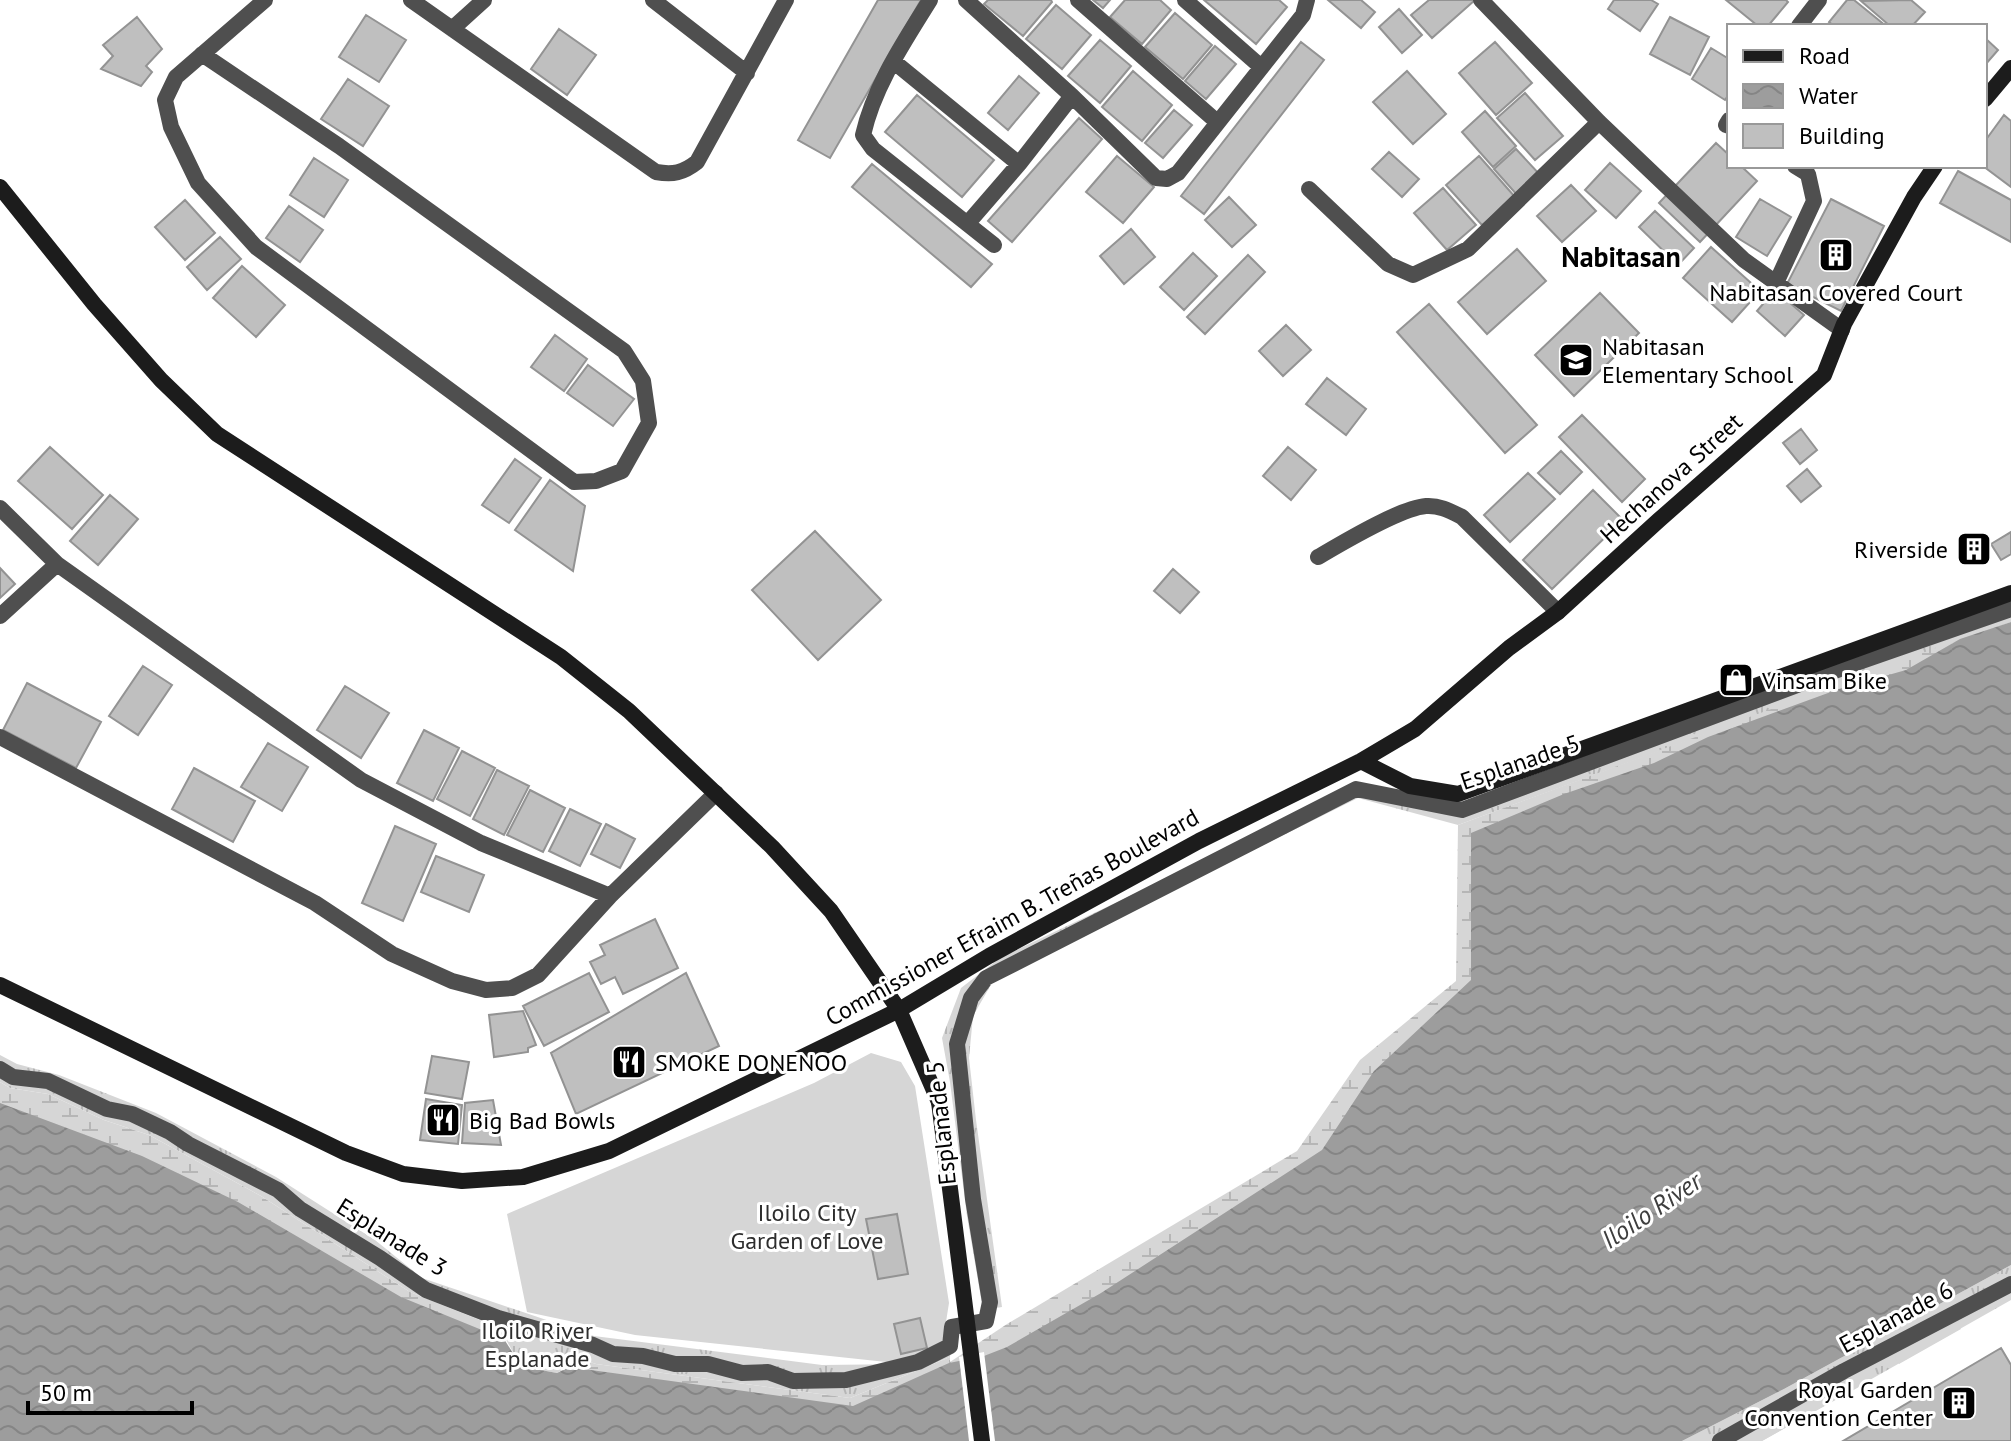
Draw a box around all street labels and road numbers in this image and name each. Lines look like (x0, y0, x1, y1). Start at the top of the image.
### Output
street label: Hechanova Street (1593, 406, 1749, 550)
street label: Esplanade 5 (1456, 727, 1584, 797)
street label: Commissioner Efraim B. Treñas Boulevard (820, 801, 1204, 1033)
street label: Esplanade 5 (919, 1059, 963, 1187)
street label: Esplanade 3 (331, 1191, 453, 1283)
street label: Esplanade 6 (1834, 1274, 1958, 1360)

